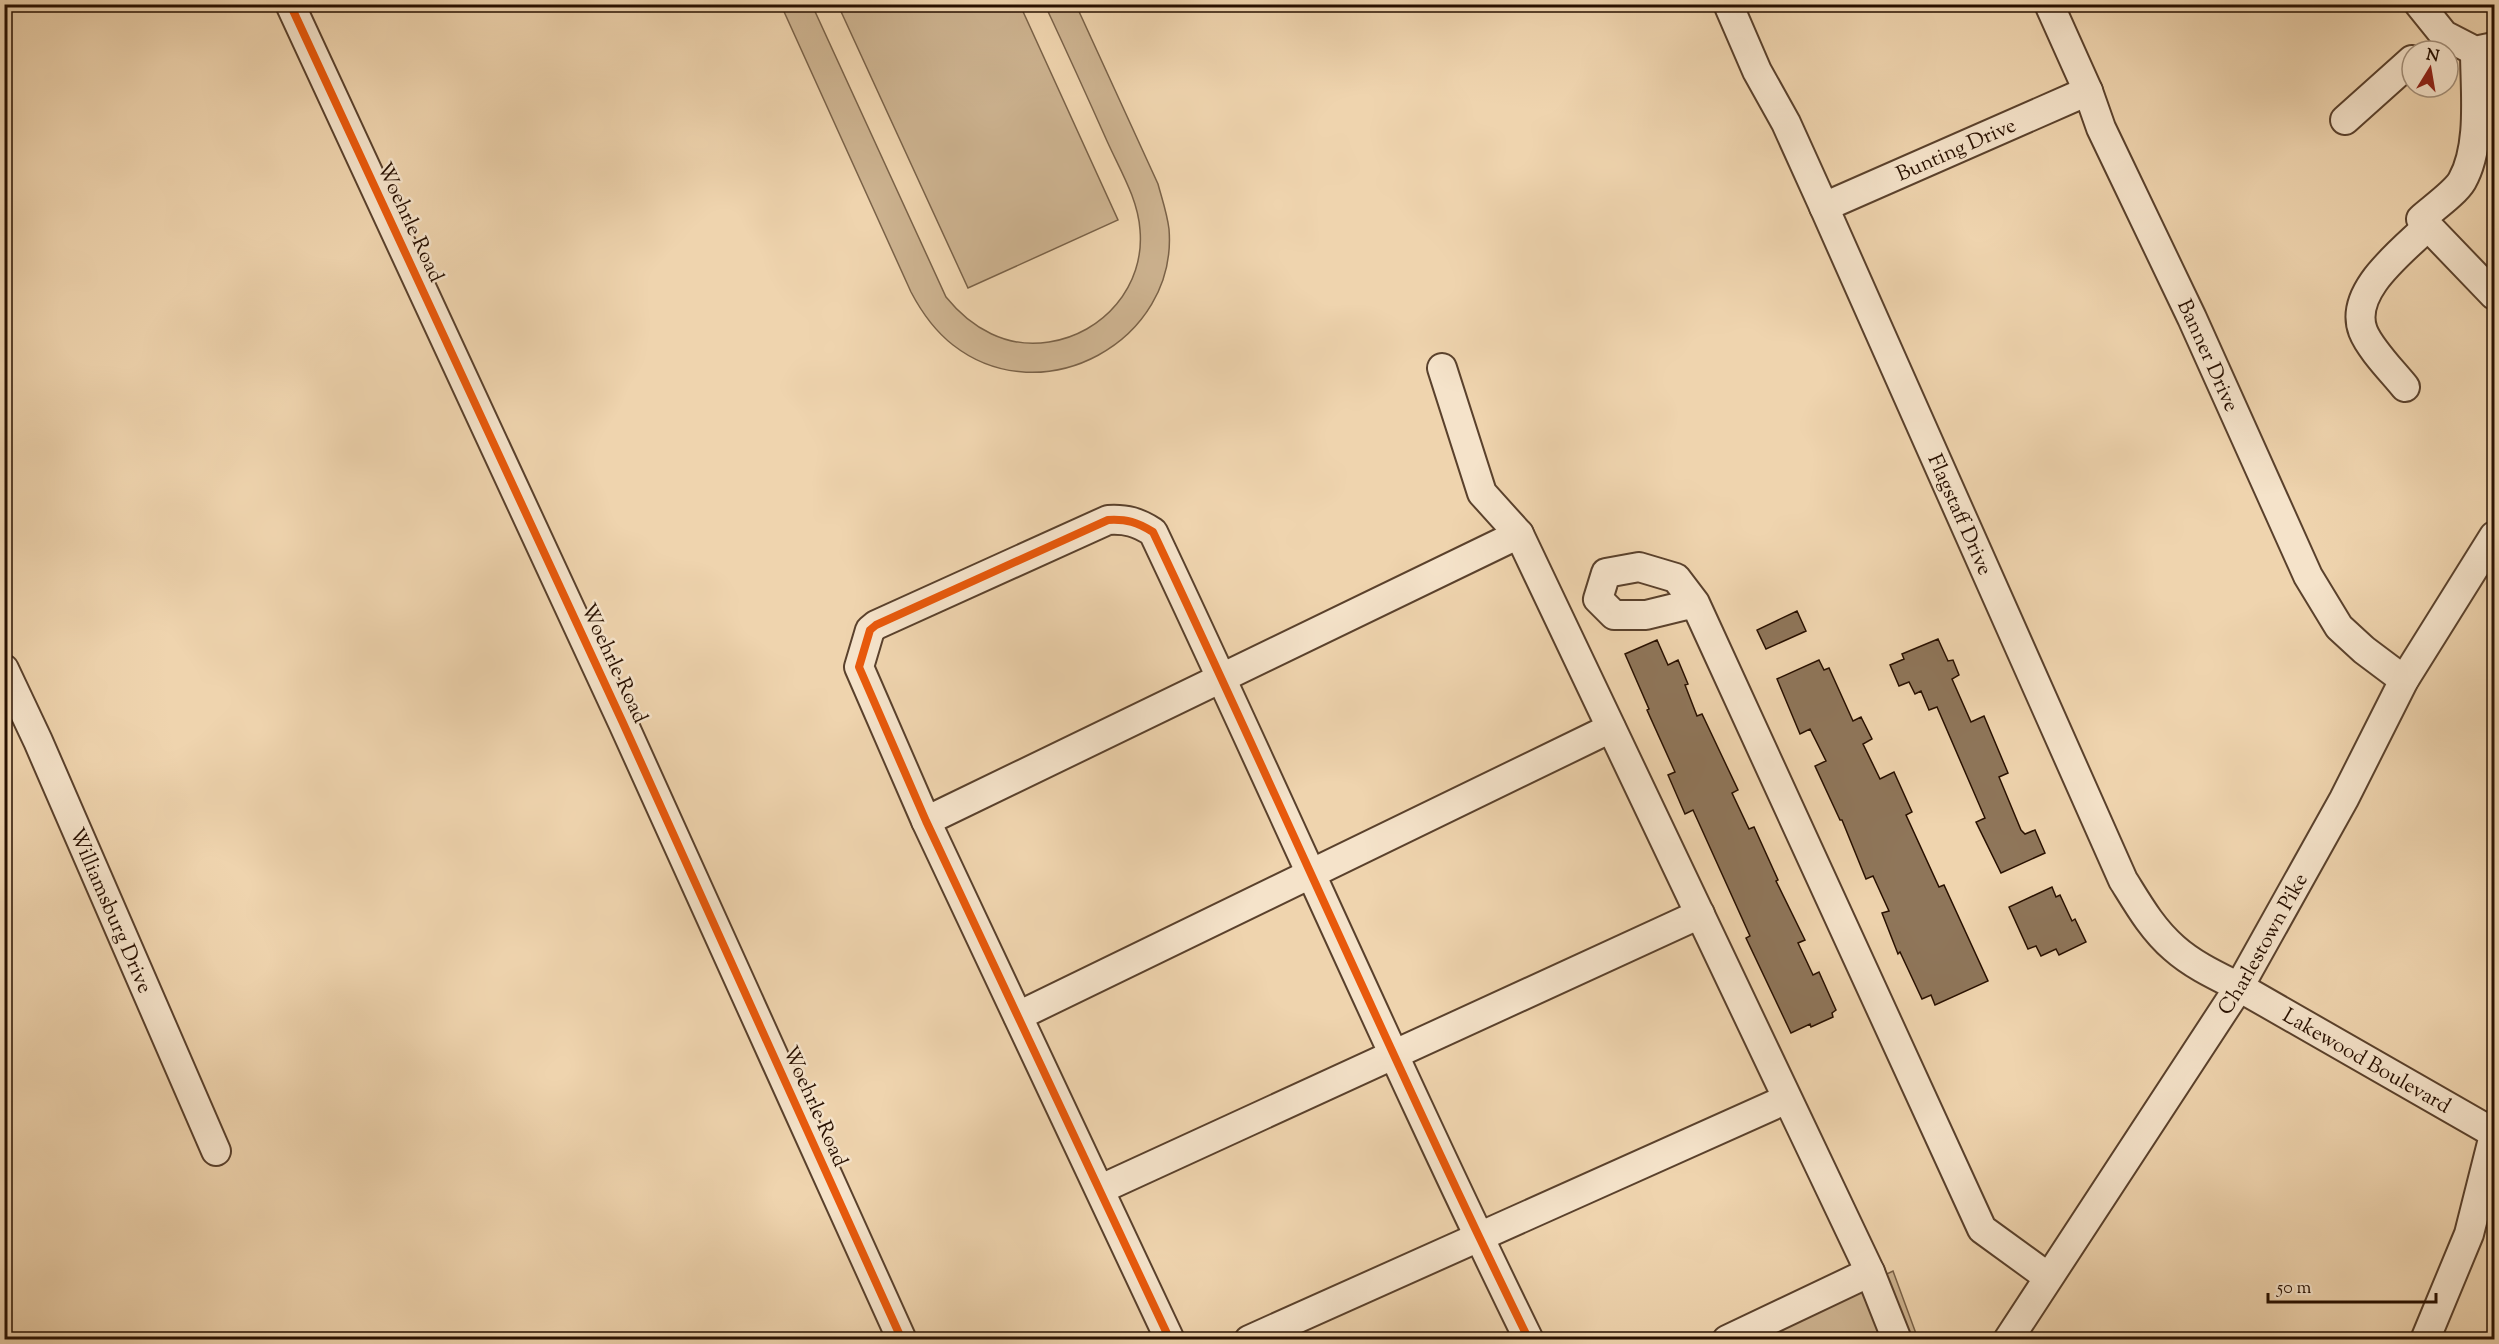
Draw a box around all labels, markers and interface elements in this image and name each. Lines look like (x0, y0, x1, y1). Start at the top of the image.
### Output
north arrow (2400, 39, 2460, 99)
text: N (2424, 44, 2441, 69)
street label: Bunting Drive (1892, 111, 2021, 190)
street label: Woehrle Road (368, 158, 450, 288)
street label: Banner Drive (2168, 295, 2245, 417)
street label: Flagstaff Drive (1919, 450, 1999, 581)
street label: Woehrle Road (572, 599, 654, 729)
street label: Williamsburg Drive (60, 823, 159, 998)
street label: Charlestown Pike (2211, 868, 2317, 1022)
street label: Lakewood Boulevard (2276, 1002, 2456, 1122)
street label: Woehrle Road (774, 1042, 854, 1172)
scale bar (2268, 1266, 2436, 1304)
text: 50 m (2276, 1276, 2312, 1302)

